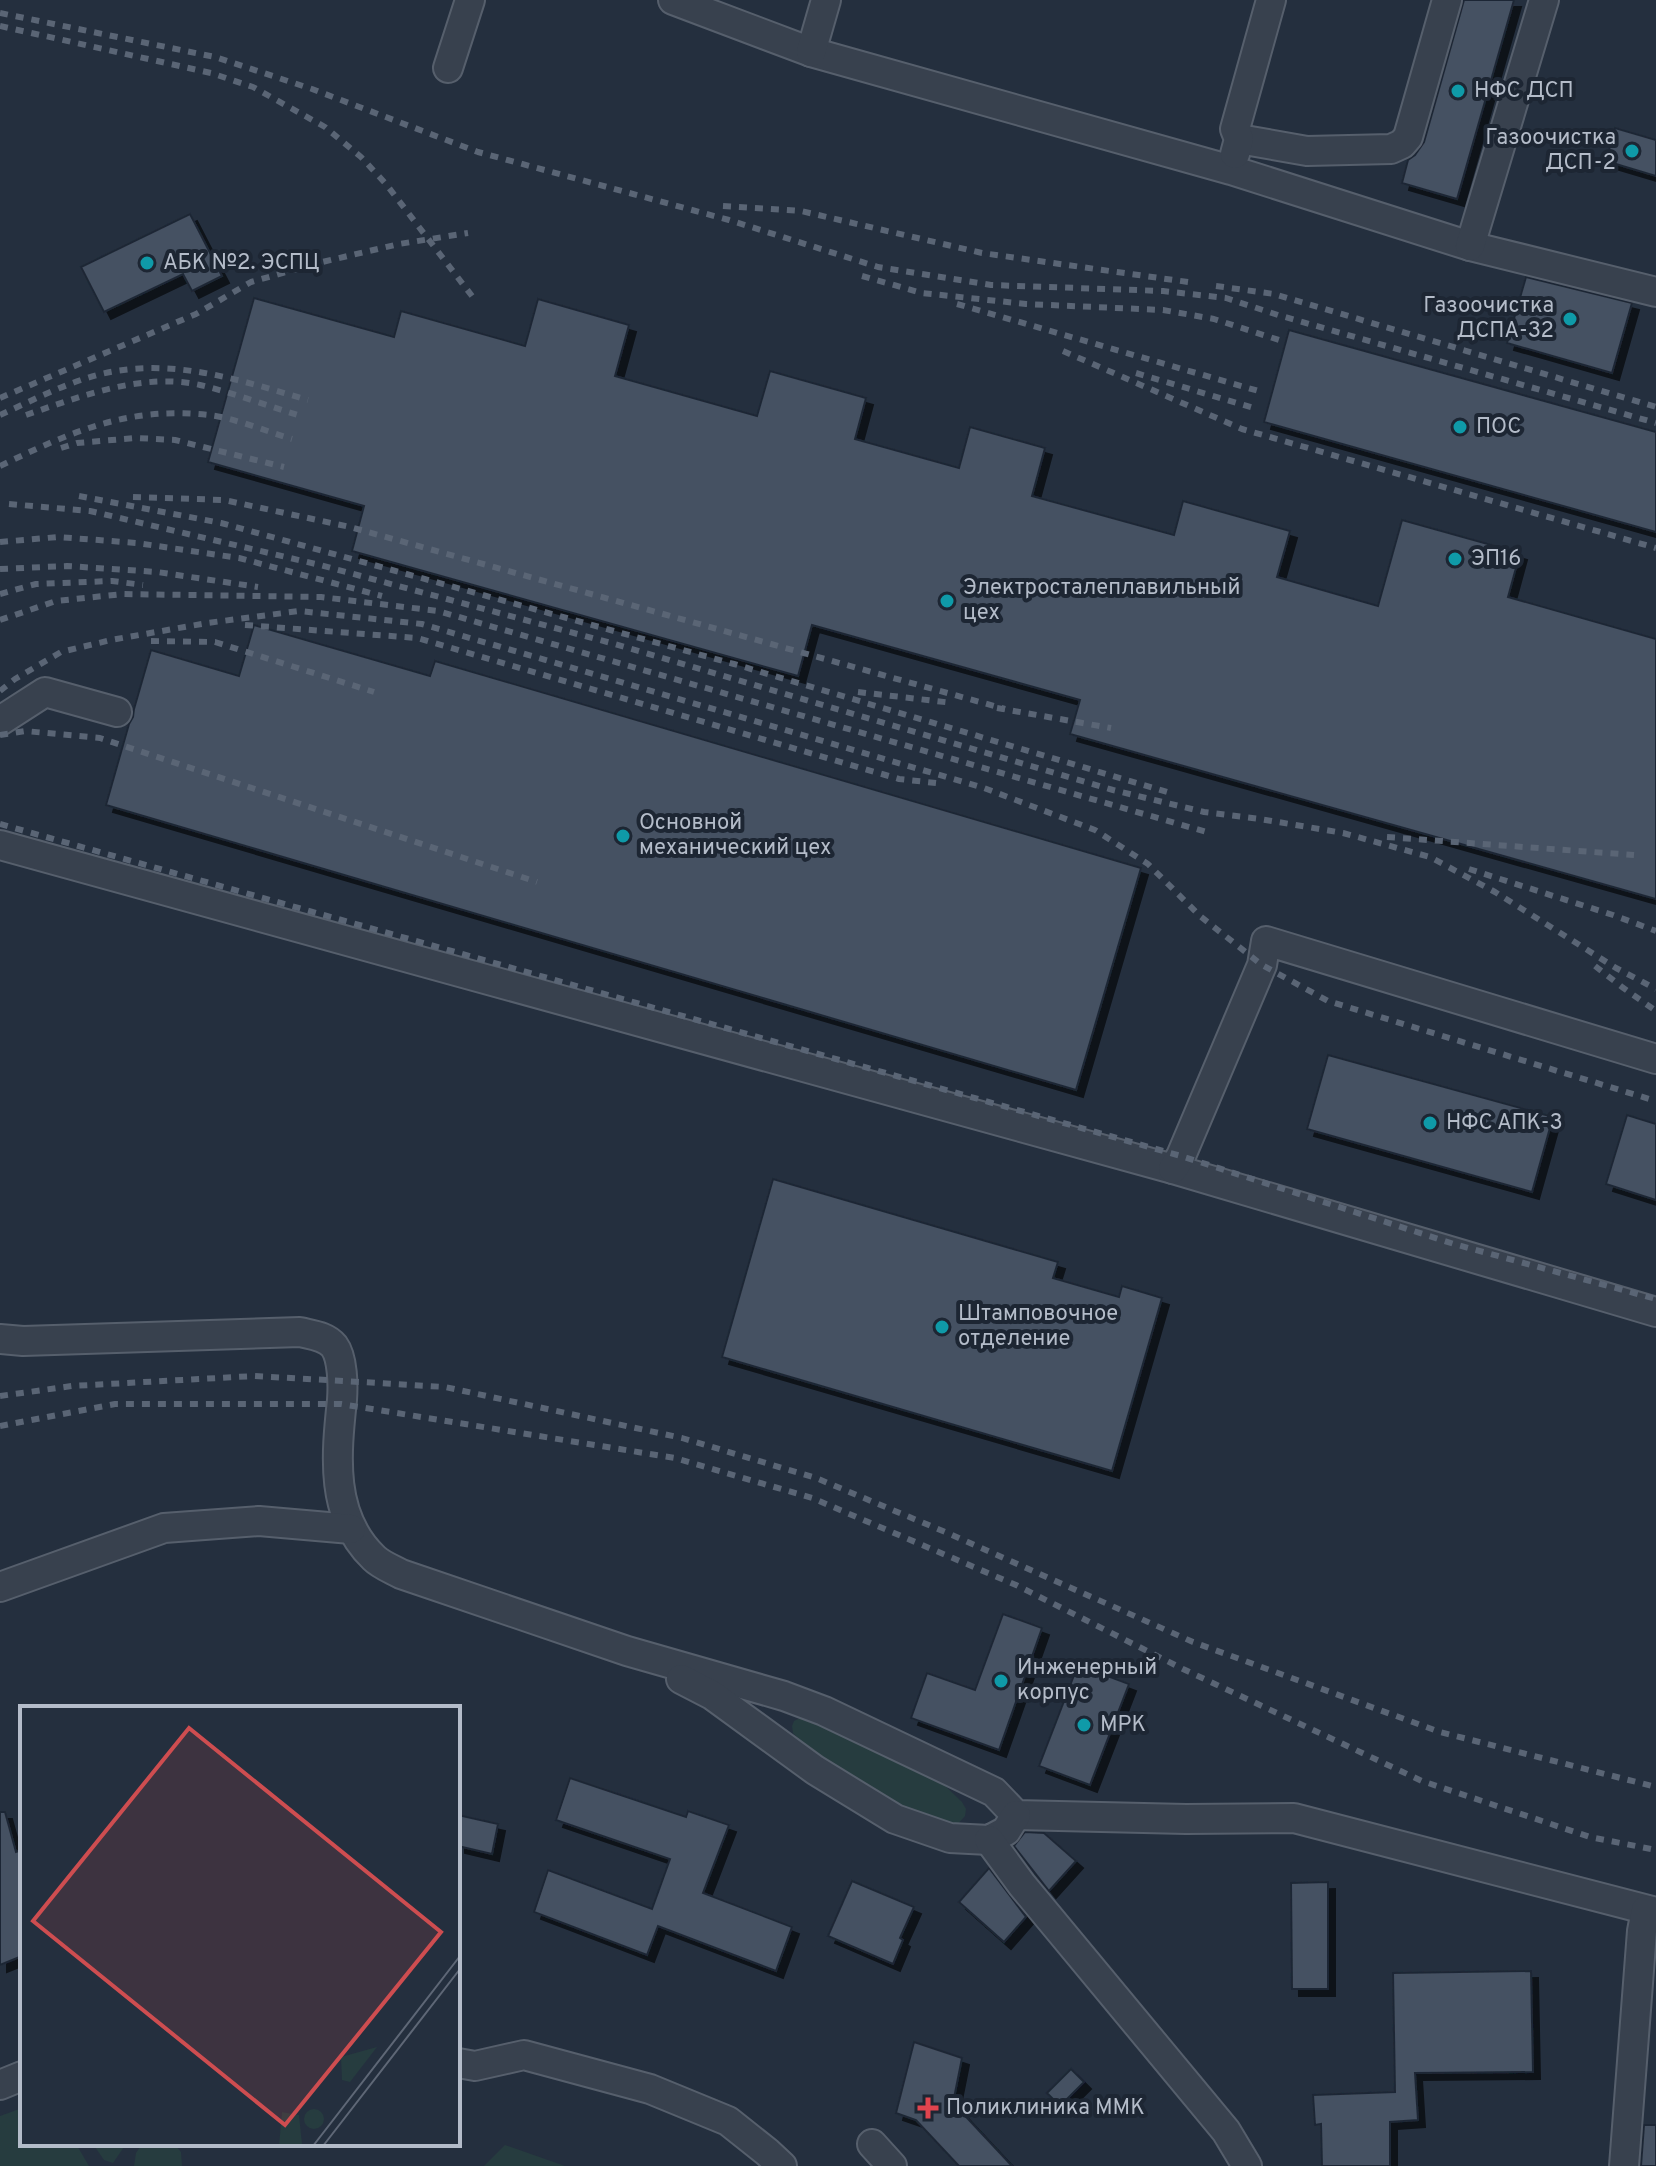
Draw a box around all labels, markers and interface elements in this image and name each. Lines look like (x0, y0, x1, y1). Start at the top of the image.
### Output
place label: НФС ДСП (1474, 78, 1574, 105)
marker: НФС ДСП (1449, 82, 1467, 100)
place label: Газоочистка ДСП-2 (1485, 125, 1616, 177)
marker: Газоочистка ДСП-2 (1623, 142, 1641, 160)
place label: АБК №2. ЭСПЦ (163, 250, 320, 277)
marker: АБК №2. ЭСПЦ (138, 254, 156, 272)
place label: Газоочистка ДСПА-32 (1423, 293, 1554, 345)
marker: Газоочистка ДСПА-32 (1561, 310, 1579, 328)
place label: ПОС (1476, 414, 1521, 441)
marker: ПОС (1451, 418, 1469, 436)
place label: ЭП16 (1471, 546, 1521, 573)
marker: ЭП16 (1446, 550, 1464, 568)
place label: Электросталеплавильный цех (963, 575, 1240, 627)
marker: Электросталеплавильный цех (938, 592, 956, 610)
place label: Основной механический цех (639, 810, 831, 862)
marker: Основной механический цех (614, 827, 632, 845)
place label: НФС АПК-3 (1446, 1110, 1563, 1137)
marker: НФС АПК-3 (1421, 1114, 1439, 1132)
place label: Штамповочное отделение (958, 1301, 1118, 1353)
marker: Штамповочное отделение (933, 1318, 951, 1336)
place label: Инженерный корпус (1017, 1655, 1157, 1707)
marker: Инженерный корпус (992, 1672, 1010, 1690)
inset map (20, 1706, 460, 2146)
place label: МРК (1100, 1712, 1146, 1739)
marker: МРК (1075, 1716, 1093, 1734)
place label: Поликлиника ММК (946, 2095, 1145, 2122)
marker: Поликлиника ММК (917, 2097, 939, 2119)

